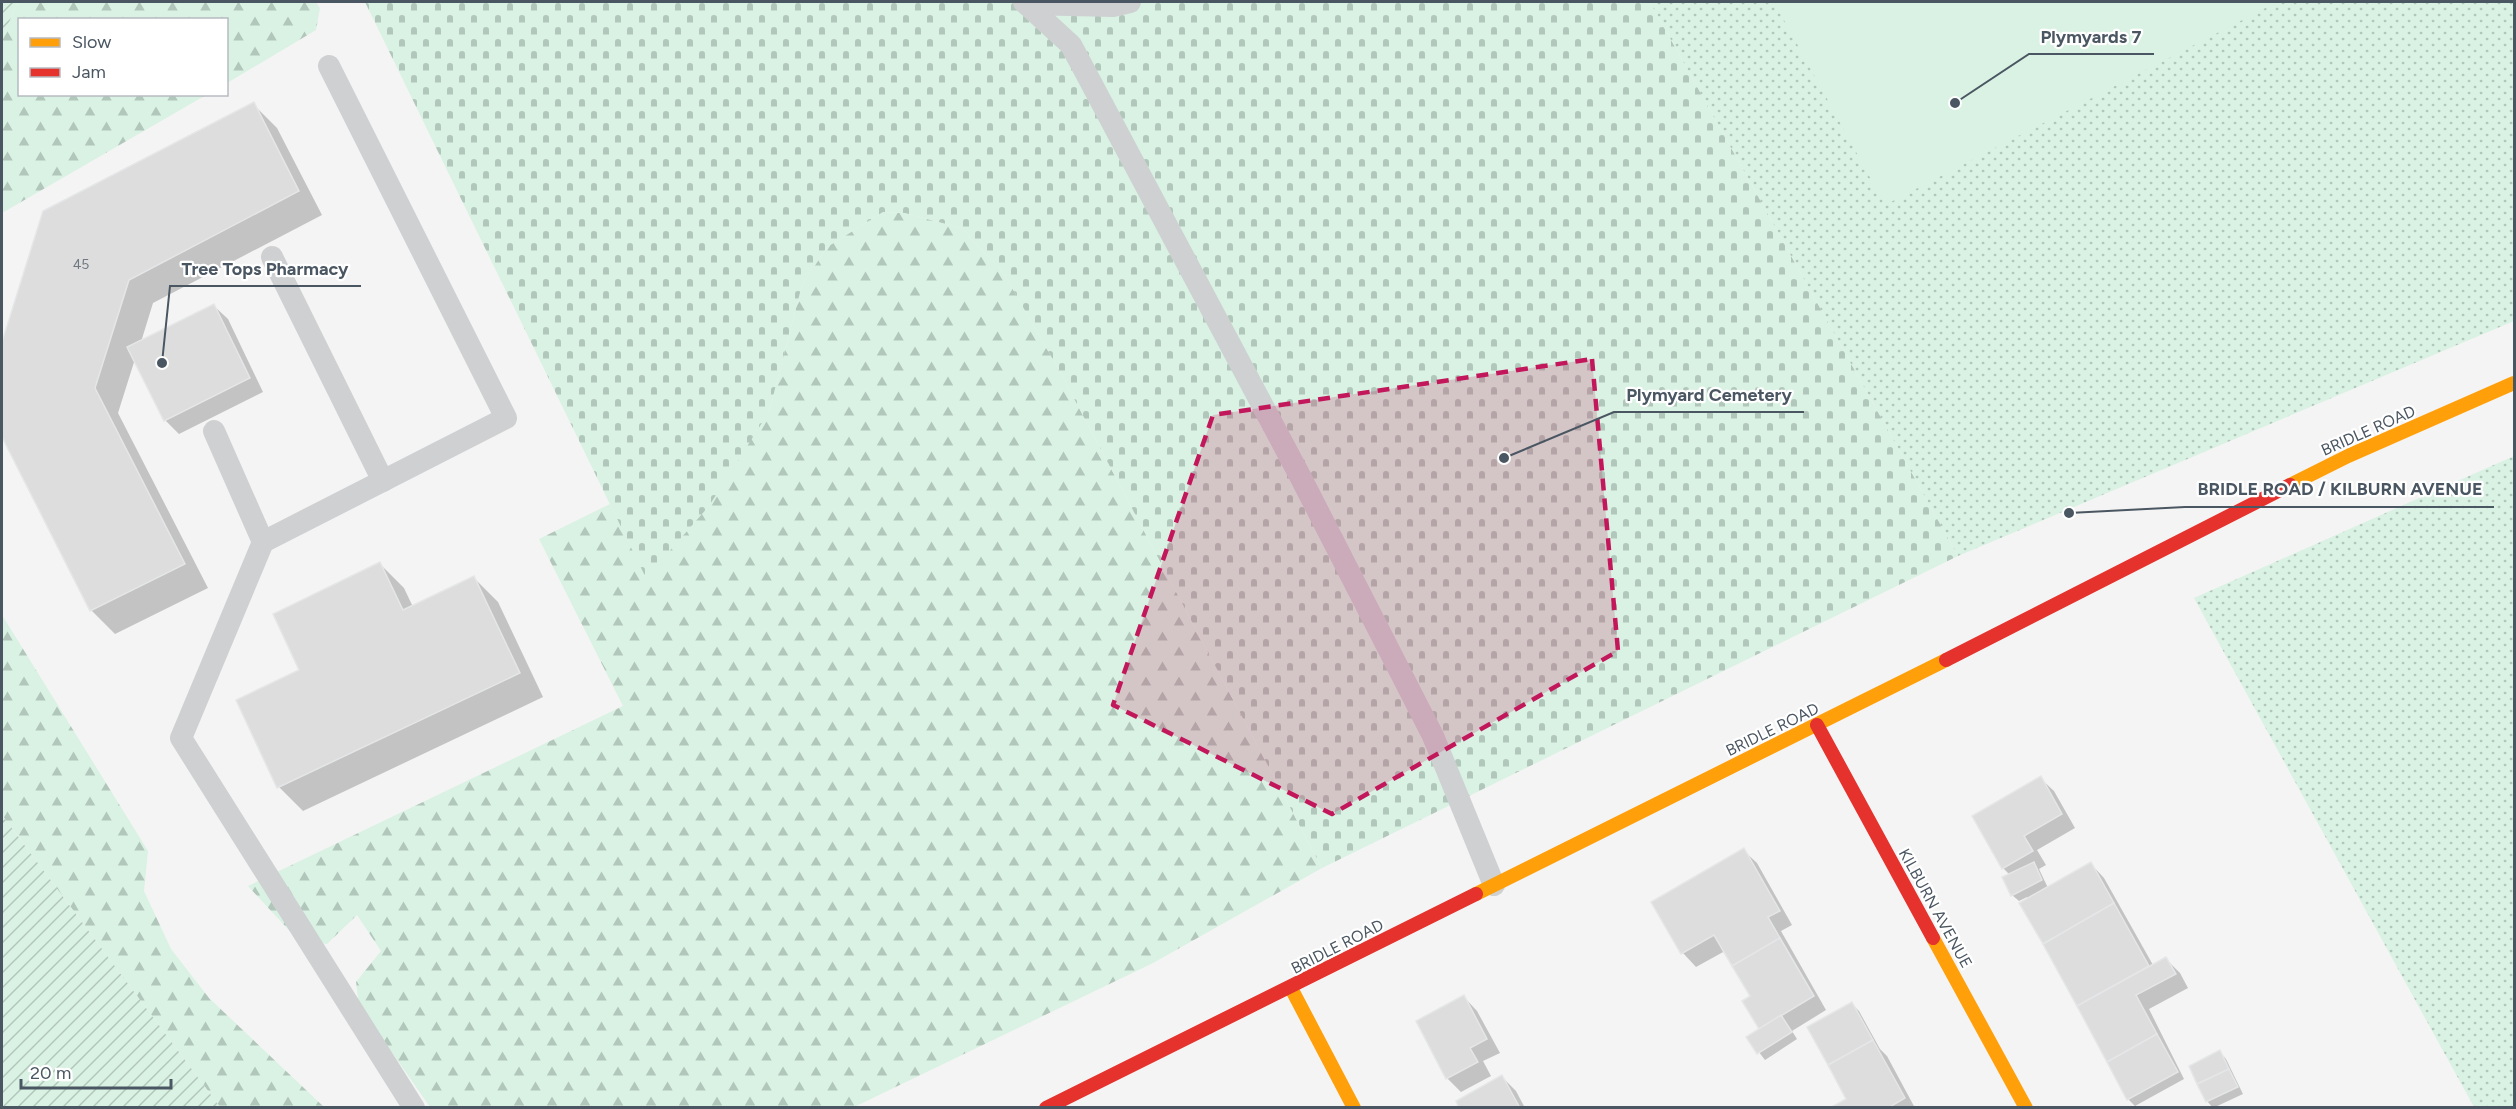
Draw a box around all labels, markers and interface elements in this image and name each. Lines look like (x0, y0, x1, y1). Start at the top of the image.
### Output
legend (18, 18, 228, 96)
callout: Plymyards 7 (2029, 18, 2154, 54)
text: Plymyards 7 (2041, 26, 2141, 48)
text: Slow (72, 31, 111, 53)
text: Jam (72, 61, 106, 83)
callout: Tree Tops Pharmacy (170, 250, 361, 286)
house number: 45 (73, 256, 89, 273)
text: Tree Tops Pharmacy (182, 258, 349, 280)
callout: Plymyard Cemetery (1614, 376, 1804, 412)
text: Plymyard Cemetery (1626, 384, 1792, 406)
street label: BRIDLE ROAD (2318, 401, 2418, 460)
callout: BRIDLE ROAD / KILBURN AVENUE (2185, 471, 2494, 507)
text: BRIDLE ROAD / KILBURN AVENUE (2197, 478, 2483, 500)
street label: BRIDLE ROAD (1723, 699, 1822, 760)
street label: KILBURN AVENUE (1895, 845, 1976, 971)
street label: BRIDLE ROAD (1288, 915, 1387, 978)
scale bar (21, 1052, 171, 1090)
text: 20 m (30, 1062, 71, 1084)

